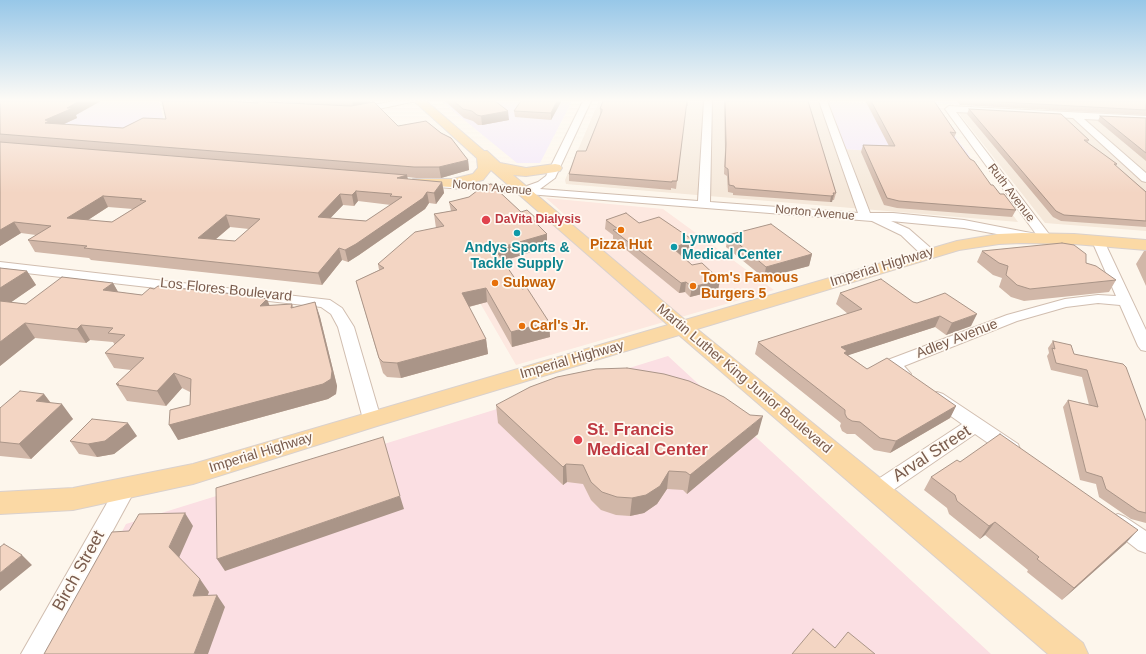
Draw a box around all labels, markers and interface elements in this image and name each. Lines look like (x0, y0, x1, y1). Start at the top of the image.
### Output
street label: Ruth Avenue (984, 161, 1038, 225)
street label: Norton Avenue (452, 177, 532, 199)
street label: Norton Avenue (775, 202, 855, 224)
place label: DaVita Dialysis (495, 213, 581, 227)
marker: DaVita Dialysis (480, 214, 492, 226)
marker: Pizza Hut (616, 225, 626, 235)
marker: Andys Sports & Tackle Supply (512, 228, 522, 238)
place label: Lynwood Medical Center (682, 231, 782, 264)
place label: Pizza Hut (590, 237, 652, 253)
place label: Andys Sports & Tackle Supply (464, 240, 570, 272)
marker: Lynwood Medical Center (669, 242, 679, 252)
street label: Imperial Highway (828, 243, 936, 291)
place label: Tom's Famous Burgers 5 (701, 270, 798, 302)
street label: Los Flores Boulevard (159, 275, 293, 305)
place label: Subway (503, 275, 556, 291)
marker: Subway (490, 278, 500, 288)
marker: Tom's Famous Burgers 5 (688, 281, 698, 291)
street label: Martin Luther King Junior Boulevard (653, 301, 835, 457)
street label: Adley Avenue (914, 316, 1000, 362)
place label: Carl's Jr. (530, 318, 589, 334)
marker: Carl's Jr. (517, 321, 527, 331)
street label: Imperial Highway (518, 337, 626, 383)
place label: St. Francis Medical Center (587, 420, 708, 460)
street label: Arval Street (889, 421, 975, 487)
street label: Imperial Highway (207, 429, 315, 477)
marker: St. Francis Medical Center (572, 434, 584, 446)
street label: Birch Street (49, 527, 109, 615)

